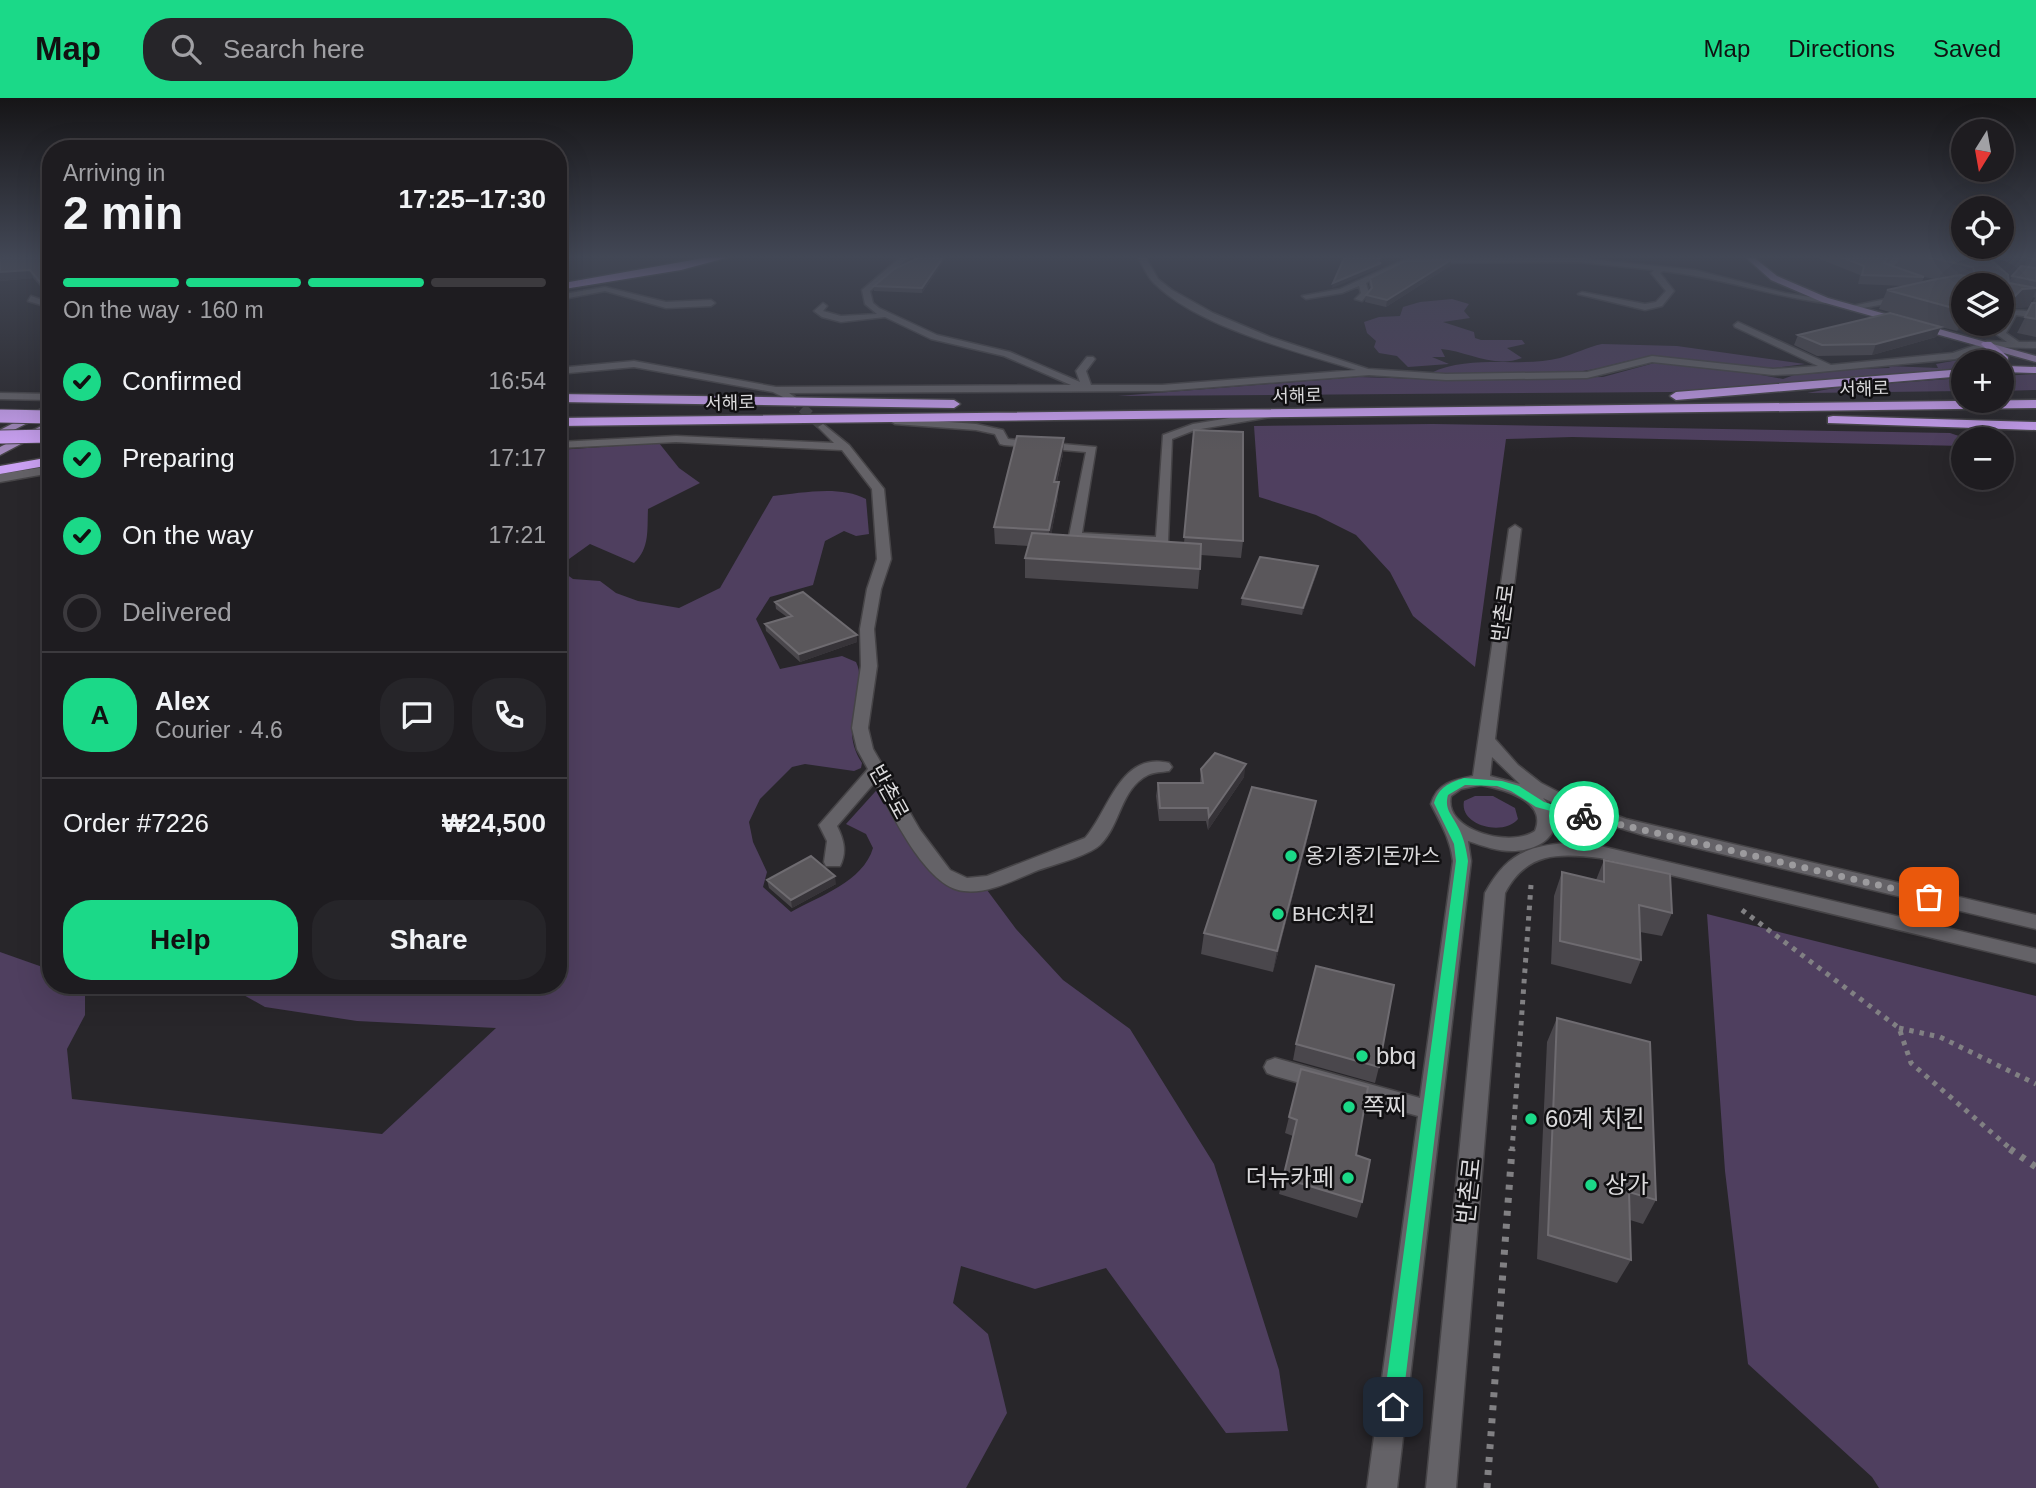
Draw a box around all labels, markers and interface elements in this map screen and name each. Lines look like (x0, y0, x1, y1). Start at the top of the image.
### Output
search box (143, 18, 633, 81)
text: Map (35, 30, 101, 67)
icon: search (167, 30, 205, 68)
text: Search here (223, 34, 365, 64)
text: Map (1704, 35, 1750, 62)
text: Directions (1788, 35, 1895, 62)
text: Saved (1933, 35, 2001, 62)
north arrow (1951, 119, 2014, 182)
map controls (1951, 119, 2014, 490)
text: Arriving in (63, 160, 165, 186)
text: 17:25–17:30 (399, 184, 546, 214)
text: 2 min (63, 187, 183, 239)
button: locate (1951, 196, 2014, 259)
button: layers (1951, 273, 2014, 336)
text: On the way · 160 m (63, 297, 264, 323)
button: + (1951, 350, 2014, 413)
icon: check (63, 363, 101, 401)
text: Confirmed (122, 366, 242, 396)
text: 16:54 (488, 368, 546, 394)
street label: 서해로 (1839, 379, 1889, 399)
street label: 서해로 (1272, 386, 1322, 406)
street label: 서해로 (705, 393, 755, 413)
button: − (1951, 427, 2014, 490)
icon: check (63, 440, 101, 478)
text: Preparing (122, 443, 235, 473)
text: 17:17 (488, 445, 546, 471)
icon: check (63, 517, 101, 555)
text: On the way (122, 520, 254, 550)
text: 17:21 (488, 522, 546, 548)
street label: 반촌로 (1487, 583, 1518, 643)
text: Delivered (122, 597, 232, 627)
button: chat (380, 678, 454, 752)
button: phone (472, 678, 546, 752)
text: Alex (155, 686, 210, 716)
text: A (91, 700, 109, 730)
text: Courier · 4.6 (155, 717, 283, 743)
street label: 반촌로 (865, 761, 914, 823)
courier (1549, 781, 1619, 851)
icon: bike (1565, 797, 1603, 835)
text: Order #7226 (63, 808, 209, 838)
text: ₩24,500 (442, 808, 546, 838)
place label: 옹기종기돈까스 (1305, 844, 1440, 867)
marker: 옹기종기돈까스 (1283, 848, 1299, 864)
pin (1899, 867, 1959, 927)
icon: bag (1910, 878, 1948, 916)
button: Help (63, 900, 298, 980)
button: Share (312, 900, 546, 980)
place label: BHC치킨 (1292, 902, 1375, 925)
marker: BHC치킨 (1270, 906, 1286, 922)
place label: bbq (1376, 1042, 1416, 1069)
marker: bbq (1354, 1048, 1370, 1064)
place label: 쪽찌 (1363, 1093, 1407, 1120)
marker: 쪽찌 (1341, 1099, 1357, 1115)
place label: 60계 치킨 (1545, 1105, 1645, 1132)
marker: 60계 치킨 (1523, 1111, 1539, 1127)
street label: 반촌로 (1452, 1157, 1485, 1225)
place label: 더뉴카페 (1246, 1164, 1334, 1191)
marker: 더뉴카페 (1340, 1170, 1356, 1186)
place label: 상가 (1605, 1171, 1649, 1198)
marker: 상가 (1583, 1177, 1599, 1193)
pin (1363, 1377, 1423, 1437)
icon: home (1374, 1388, 1412, 1426)

